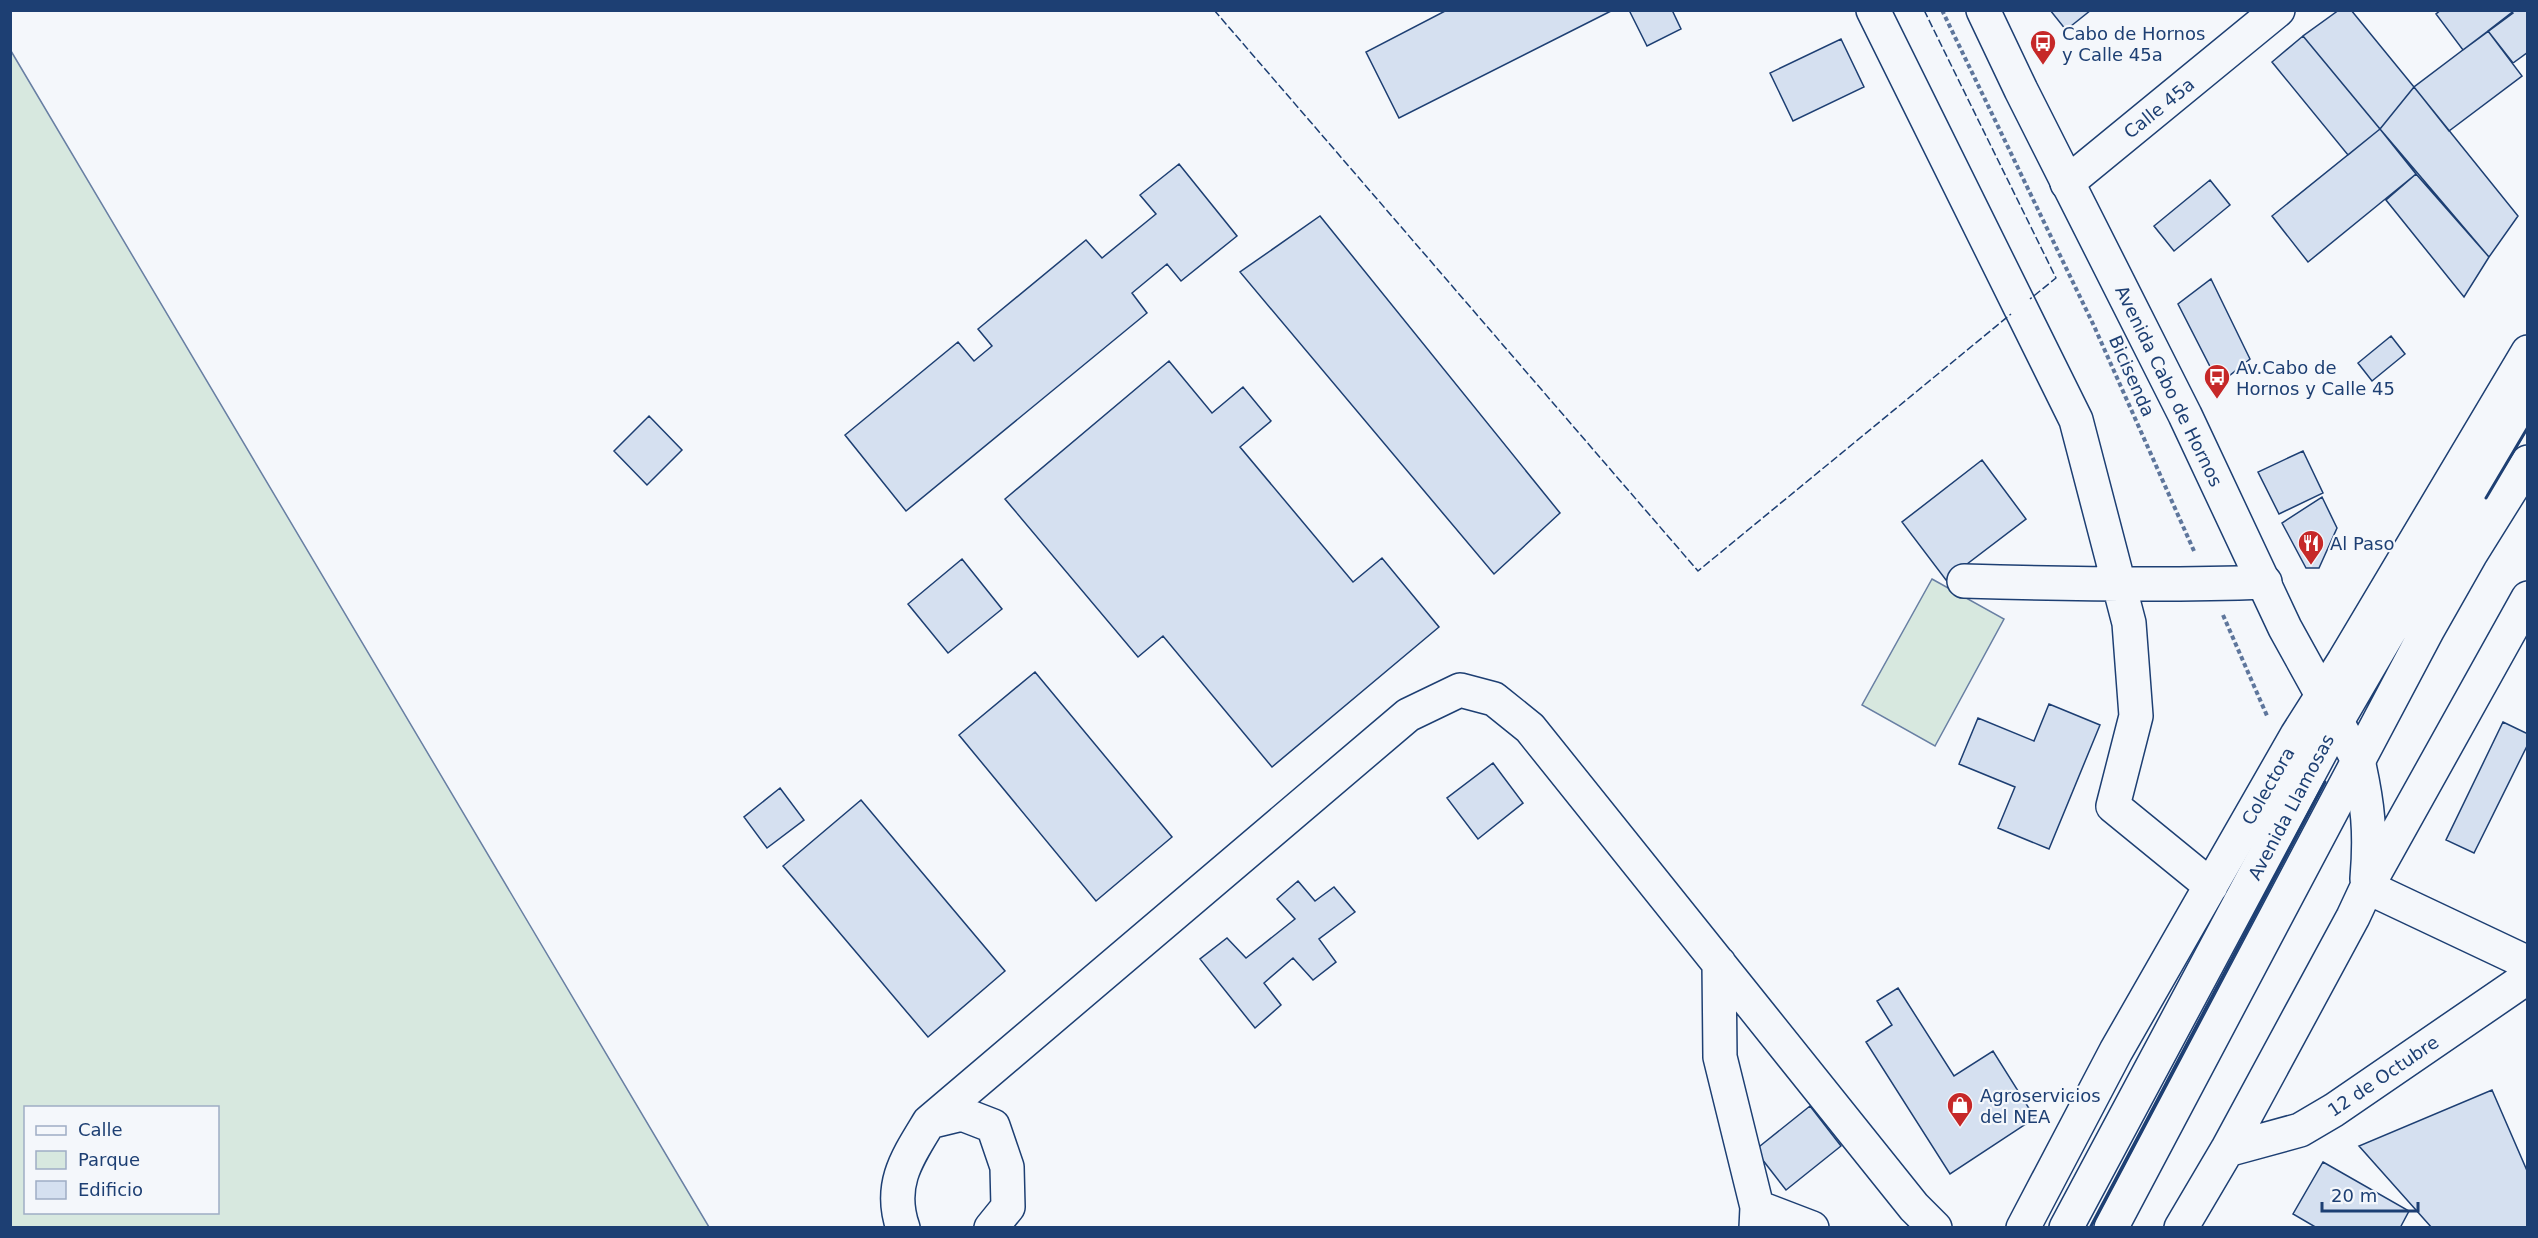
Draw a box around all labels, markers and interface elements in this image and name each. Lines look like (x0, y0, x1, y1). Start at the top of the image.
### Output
place label: Cabo de Hornos y Calle 45a (2062, 23, 2205, 65)
bus stop icon: Cabo de Hornos y Calle 45a (2028, 28, 2058, 66)
street label: Calle 45a (2120, 73, 2198, 143)
street label: Avenida Cabo de Hornos (2111, 282, 2227, 490)
street label: Bicisenda (2105, 332, 2159, 420)
place label: Av.Cabo de Hornos y Calle 45 (2236, 357, 2395, 399)
bus stop icon: Av.Cabo de Hornos y Calle 45 (2202, 362, 2232, 400)
restaurant icon: Al Paso (2296, 528, 2326, 566)
place label: Al Paso (2330, 533, 2395, 554)
street label: Avenida Llamosas (2244, 731, 2338, 883)
street label: Colectora (2237, 743, 2299, 829)
street label: 12 de Octubre (2324, 1031, 2442, 1121)
place label: Agroservicios del NEA (1980, 1085, 2101, 1127)
shop icon: Agroservicios del NEA (1945, 1090, 1975, 1128)
legend (24, 1106, 219, 1214)
text: Calle (78, 1119, 123, 1140)
text: Parque (78, 1149, 140, 1170)
scale bar (2322, 1175, 2418, 1213)
text: Edificio (78, 1179, 143, 1200)
text: 20 m (2331, 1185, 2377, 1206)

